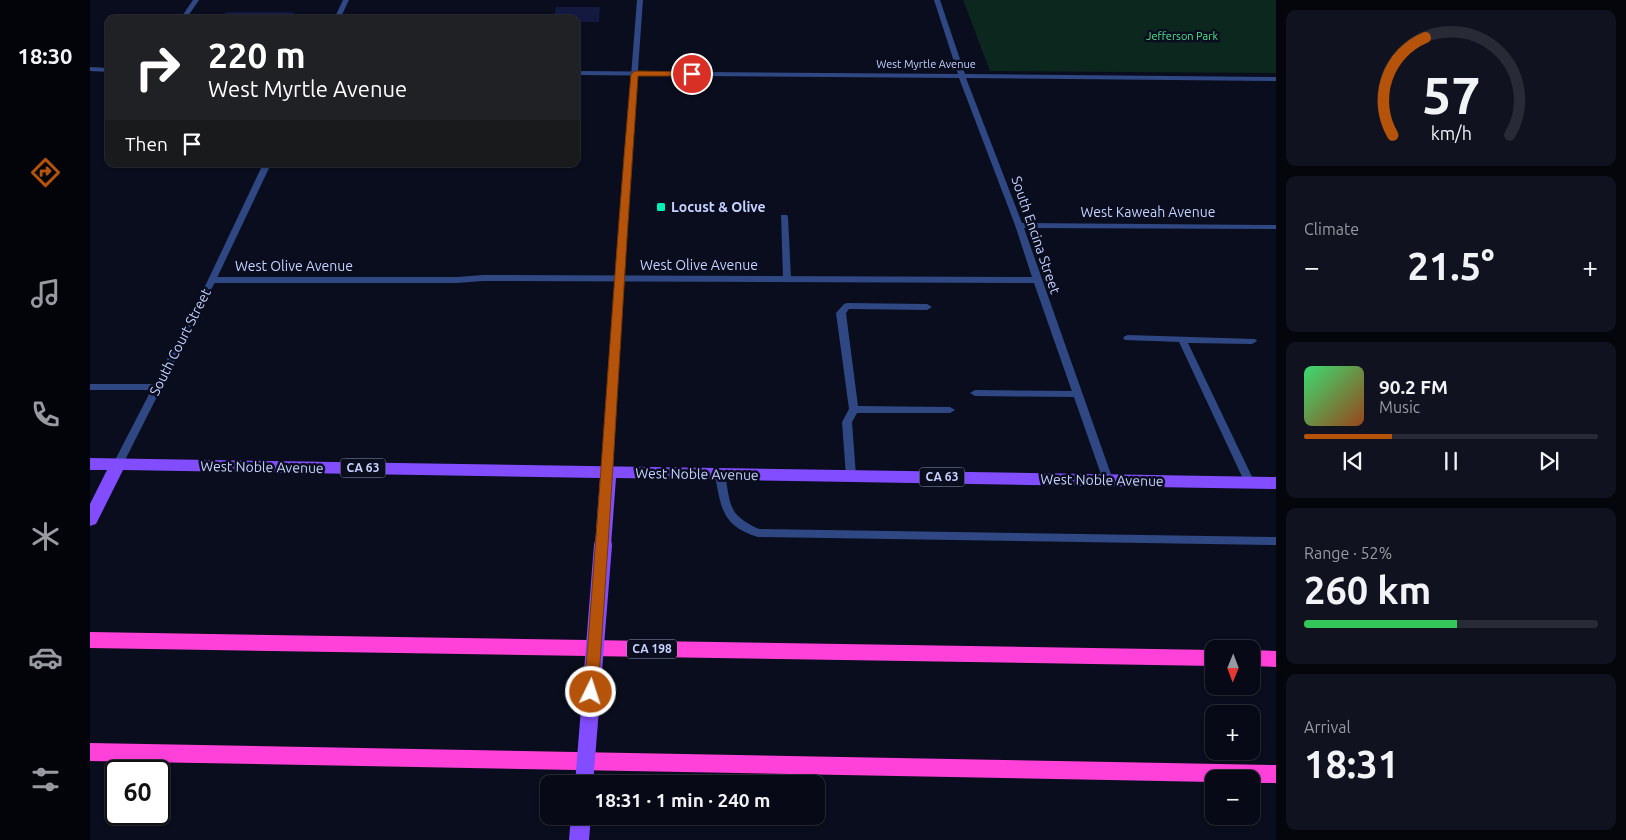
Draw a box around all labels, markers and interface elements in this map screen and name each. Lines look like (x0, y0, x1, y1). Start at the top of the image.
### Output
park label: Jefferson Park (1146, 30, 1218, 42)
icon: right (125, 35, 190, 100)
text: 220 m (208, 35, 306, 75)
text: 18:30 (17, 43, 73, 68)
pin (671, 53, 713, 95)
street label: West Myrtle Avenue (876, 58, 976, 70)
icon: arrive (678, 60, 706, 88)
text: 57 (1422, 66, 1480, 124)
text: West Myrtle Avenue (208, 76, 407, 101)
text: km/h (1430, 123, 1472, 143)
icon: arrive (178, 130, 206, 158)
text: Then (125, 133, 168, 155)
icon: directions (28, 155, 63, 190)
street label: South Encina Street (1008, 174, 1064, 296)
place label: Locust & Olive (671, 199, 766, 215)
marker: Locust & Olive (655, 201, 667, 213)
street label: West Kaweah Avenue (1080, 204, 1216, 220)
text: Climate (1304, 220, 1359, 238)
text: 21.5° (1407, 245, 1495, 287)
text: − (1304, 251, 1320, 282)
text: + (1582, 251, 1598, 282)
street label: West Olive Avenue (640, 257, 758, 273)
street label: West Olive Avenue (235, 258, 353, 274)
icon: music (28, 276, 63, 311)
street label: South Court Street (146, 285, 214, 398)
text: 90.2 FM (1379, 376, 1448, 398)
icon: phone (28, 397, 63, 432)
text: Music (1379, 398, 1420, 416)
icon: previous (1339, 447, 1367, 475)
icon: pause (1437, 447, 1465, 475)
icon: next (1535, 447, 1563, 475)
street label: West Noble Avenue (200, 458, 324, 476)
road number: CA 63 (340, 458, 386, 478)
street label: West Noble Avenue (635, 465, 759, 483)
road number: CA 63 (920, 468, 964, 487)
street label: West Noble Avenue (1040, 471, 1164, 489)
icon: climate (28, 519, 63, 554)
text: Range · 52% (1304, 544, 1392, 562)
text: 260 km (1304, 569, 1431, 611)
icon: car (28, 640, 63, 675)
road number: CA 198 (627, 640, 677, 659)
north arrow (1205, 640, 1260, 695)
map controls (1205, 640, 1260, 825)
position arrow (564, 665, 616, 717)
button: + (1205, 705, 1260, 760)
text: Arrival (1304, 718, 1351, 736)
text: 18:31 (1304, 743, 1399, 785)
speed limit sign: 60 (105, 760, 170, 825)
icon: filters (28, 762, 63, 797)
button: − (1205, 770, 1260, 825)
text: 18:31 · 1 min · 240 m (595, 789, 770, 811)

